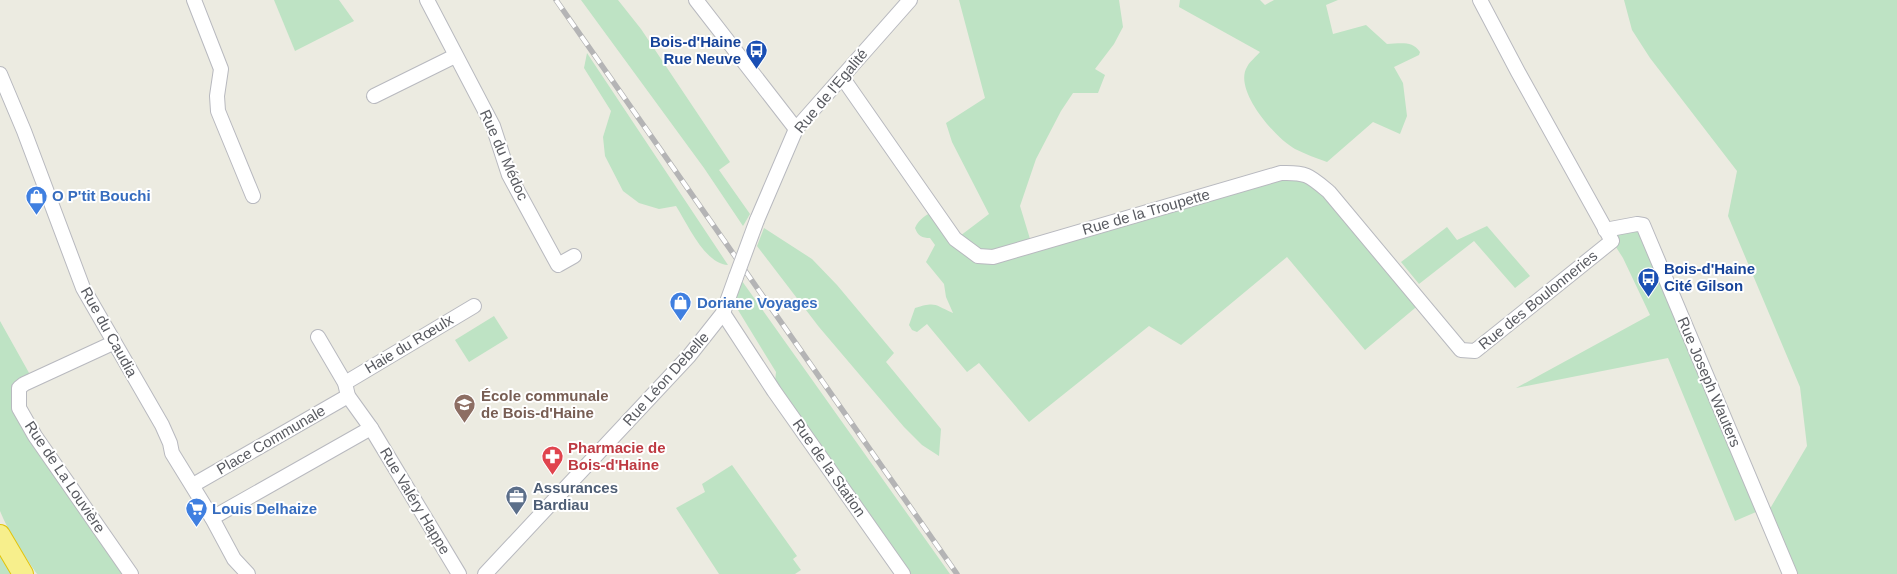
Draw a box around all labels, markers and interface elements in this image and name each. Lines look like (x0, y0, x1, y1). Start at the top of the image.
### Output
place label: Bois-d'Haine Rue Neuve (650, 33, 741, 67)
bus stop icon: Bois-d'Haine Rue Neuve (745, 39, 769, 70)
street label: Rue de l'Egalité (790, 45, 871, 136)
street label: Rue du Médoc (477, 107, 532, 203)
shop icon: O P'tit Bouchi (24, 184, 48, 215)
street label: Rue de la Troupette (1080, 185, 1212, 238)
place label: O P'tit Bouchi (52, 187, 151, 204)
street label: Rue des Boulonneries (1475, 247, 1600, 353)
place label: Bois-d'Haine Cité Gilson (1664, 260, 1755, 294)
bus stop icon: Bois-d'Haine Cité Gilson (1636, 266, 1660, 297)
street label: Rue du Caudia (78, 284, 141, 380)
shop icon: Doriane Voyages (669, 291, 693, 322)
place label: Doriane Voyages (697, 294, 818, 311)
street label: Haie du Rœulx (361, 310, 456, 377)
street label: Rue Joseph Wauters (1674, 314, 1745, 449)
street label: Rue Léon Debelle (619, 328, 712, 429)
place label: École communale de Bois-d'Haine (481, 387, 609, 421)
school or university icon: École communale de Bois-d'Haine (453, 393, 477, 424)
street label: Place Communale (213, 402, 328, 478)
street label: Rue de la Station (789, 416, 869, 520)
street label: Rue de La Louvière (22, 418, 109, 536)
place label: Pharmacie de Bois-d'Haine (568, 439, 666, 473)
street label: Rue Valéry Happe (377, 444, 454, 557)
pharmacy icon: Pharmacie de Bois-d'Haine (540, 445, 564, 476)
place label: Assurances Bardiau (533, 479, 618, 513)
office icon: Assurances Bardiau (505, 485, 529, 516)
supermarket icon: Louis Delhaize (184, 497, 208, 528)
place label: Louis Delhaize (212, 500, 317, 517)

